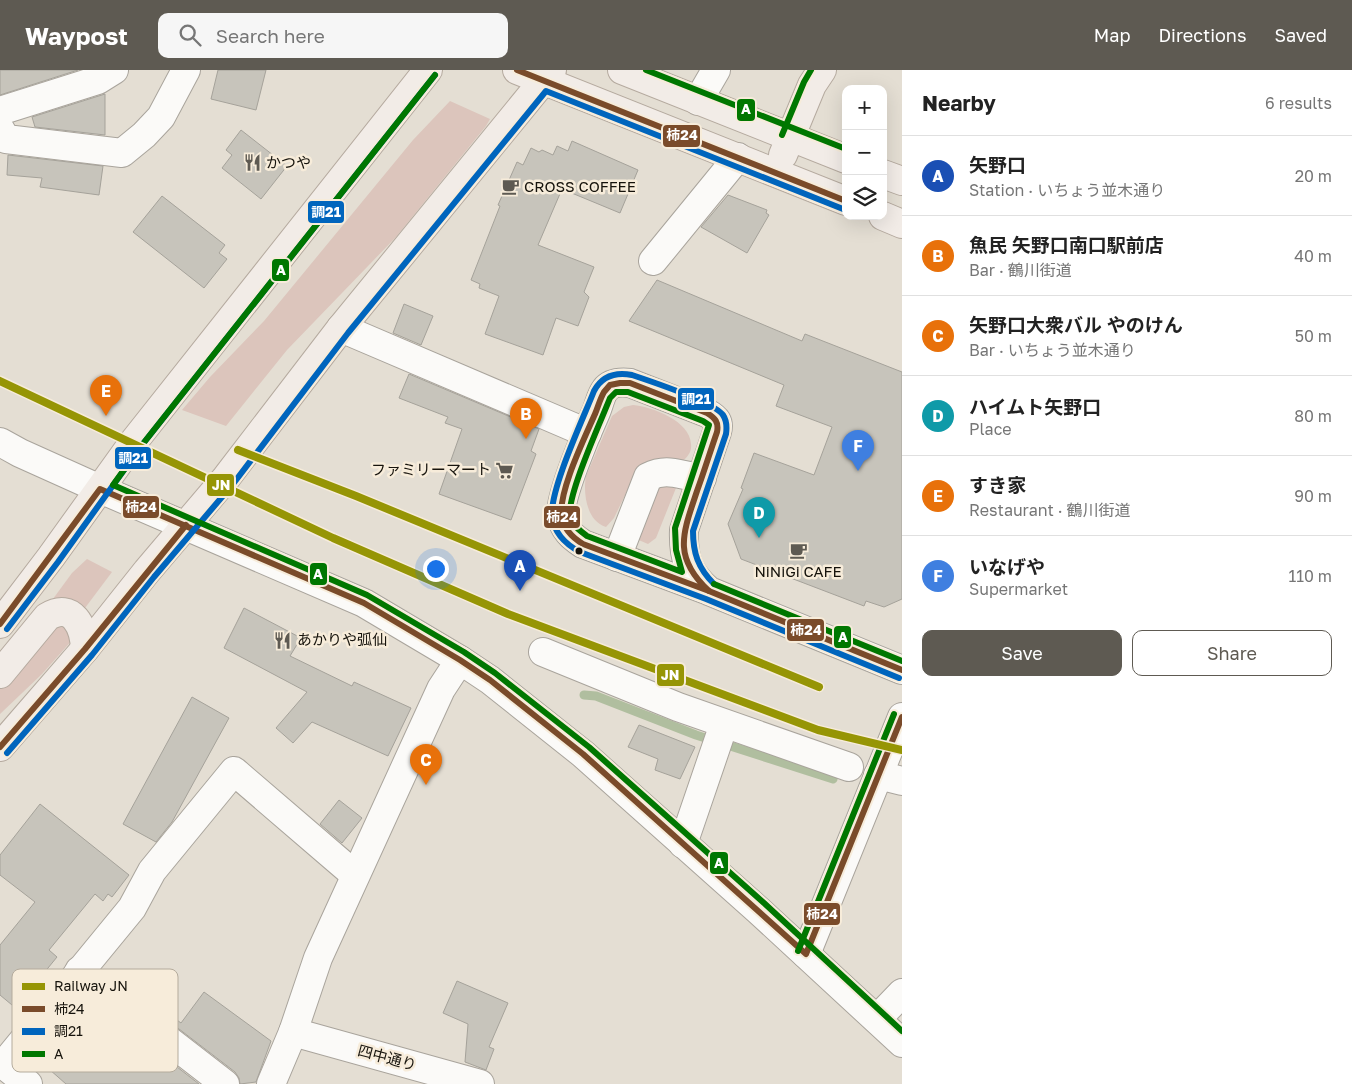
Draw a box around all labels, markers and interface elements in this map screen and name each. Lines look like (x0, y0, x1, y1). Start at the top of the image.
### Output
search box (158, 13, 508, 58)
text: Waypost (25, 21, 128, 50)
icon: search (176, 21, 204, 49)
text: Search here (216, 24, 325, 47)
text: Map (1094, 24, 1130, 46)
text: Directions (1158, 24, 1246, 46)
text: Saved (1274, 24, 1327, 46)
map controls (842, 85, 887, 220)
button: + (842, 85, 887, 130)
text: Nearby (922, 90, 996, 116)
text: 6 results (1265, 93, 1332, 113)
line badge: A (736, 98, 756, 122)
text: A (741, 100, 751, 117)
line badge: 柿24 (662, 124, 701, 148)
text: 柿24 (666, 126, 698, 143)
button: − (842, 130, 887, 175)
restaurant icon: かつや (242, 153, 262, 173)
place label: かつや (266, 153, 311, 171)
text: 矢野口 (969, 153, 1026, 176)
text: A (932, 166, 944, 186)
text: 20 m (1295, 166, 1332, 186)
button: layers (842, 175, 887, 220)
cafe icon: CROSS COFFEE (500, 177, 520, 197)
place label: CROSS COFFEE (524, 177, 636, 195)
text: Station · いちょう並木通り (969, 180, 1165, 200)
line badge: 調21 (307, 200, 345, 224)
text: 調21 (311, 203, 341, 220)
text: 魚民 矢野口南口駅前店 (969, 233, 1164, 256)
text: B (932, 246, 944, 266)
text: 40 m (1294, 246, 1332, 266)
line badge: A (271, 258, 290, 282)
text: Bar · 鶴川街道 (969, 260, 1072, 280)
text: A (276, 261, 286, 278)
text: 矢野口大衆バル やのけん (969, 313, 1183, 336)
text: C (932, 326, 944, 346)
text: 50 m (1295, 326, 1332, 346)
text: Bar · いちょう並木通り (969, 340, 1136, 360)
pin: E (90, 375, 122, 416)
line badge: 調21 (677, 387, 715, 411)
text: 調21 (681, 390, 711, 407)
text: ハイムト矢野口 (969, 395, 1101, 418)
pin: B (510, 398, 542, 439)
text: D (932, 406, 944, 426)
text: 80 m (1294, 406, 1332, 426)
text: Place (969, 419, 1012, 439)
pin: F (842, 430, 874, 471)
line badge: 調21 (114, 446, 152, 470)
text: 調21 (118, 449, 148, 466)
place label: ファミリーマート (371, 460, 491, 478)
supermarket icon: ファミリーマート (495, 460, 515, 480)
line badge: JN (206, 473, 235, 497)
text: すき家 (969, 473, 1026, 496)
text: JN (212, 476, 230, 493)
text: E (933, 486, 943, 506)
text: 90 m (1294, 486, 1332, 506)
line badge: 柿24 (122, 495, 160, 519)
pin: D (743, 497, 775, 538)
text: 柿24 (125, 498, 157, 515)
text: Restaurant · 鶴川街道 (969, 500, 1131, 520)
line badge: 柿24 (543, 505, 581, 529)
text: 柿24 (546, 508, 578, 525)
cafe icon: NiNiGi CAFE (788, 541, 808, 561)
unlabelled marker (574, 546, 584, 556)
pin: A (504, 550, 536, 591)
text: いなげや (969, 555, 1045, 578)
your location (423, 556, 449, 582)
line badge: A (309, 562, 328, 586)
place label: NiNiGi CAFE (754, 562, 842, 580)
text: A (313, 565, 323, 582)
text: F (933, 566, 943, 586)
text: 110 m (1288, 566, 1332, 586)
text: Supermarket (969, 579, 1068, 599)
line badge: 柿24 (786, 618, 825, 642)
text: 柿24 (790, 621, 822, 638)
line badge: A (833, 625, 852, 649)
text: A (838, 628, 848, 645)
restaurant icon: あかりや弧仙 (273, 630, 293, 650)
place label: あかりや弧仙 (297, 630, 387, 648)
button: Save (922, 630, 1122, 676)
button: Share (1132, 630, 1332, 676)
line badge: JN (656, 663, 685, 687)
text: JN (661, 666, 679, 683)
pin: C (410, 744, 442, 785)
line badge: A (709, 851, 729, 875)
text: A (714, 854, 724, 871)
line badge: 柿24 (803, 902, 841, 926)
text: 柿24 (806, 905, 838, 922)
legend (12, 969, 178, 1072)
text: Railway JN (54, 977, 128, 994)
text: 柿24 (54, 1000, 85, 1017)
text: 調21 (54, 1022, 83, 1039)
street label: 四中通り (356, 1041, 419, 1073)
text: A (54, 1045, 64, 1062)

